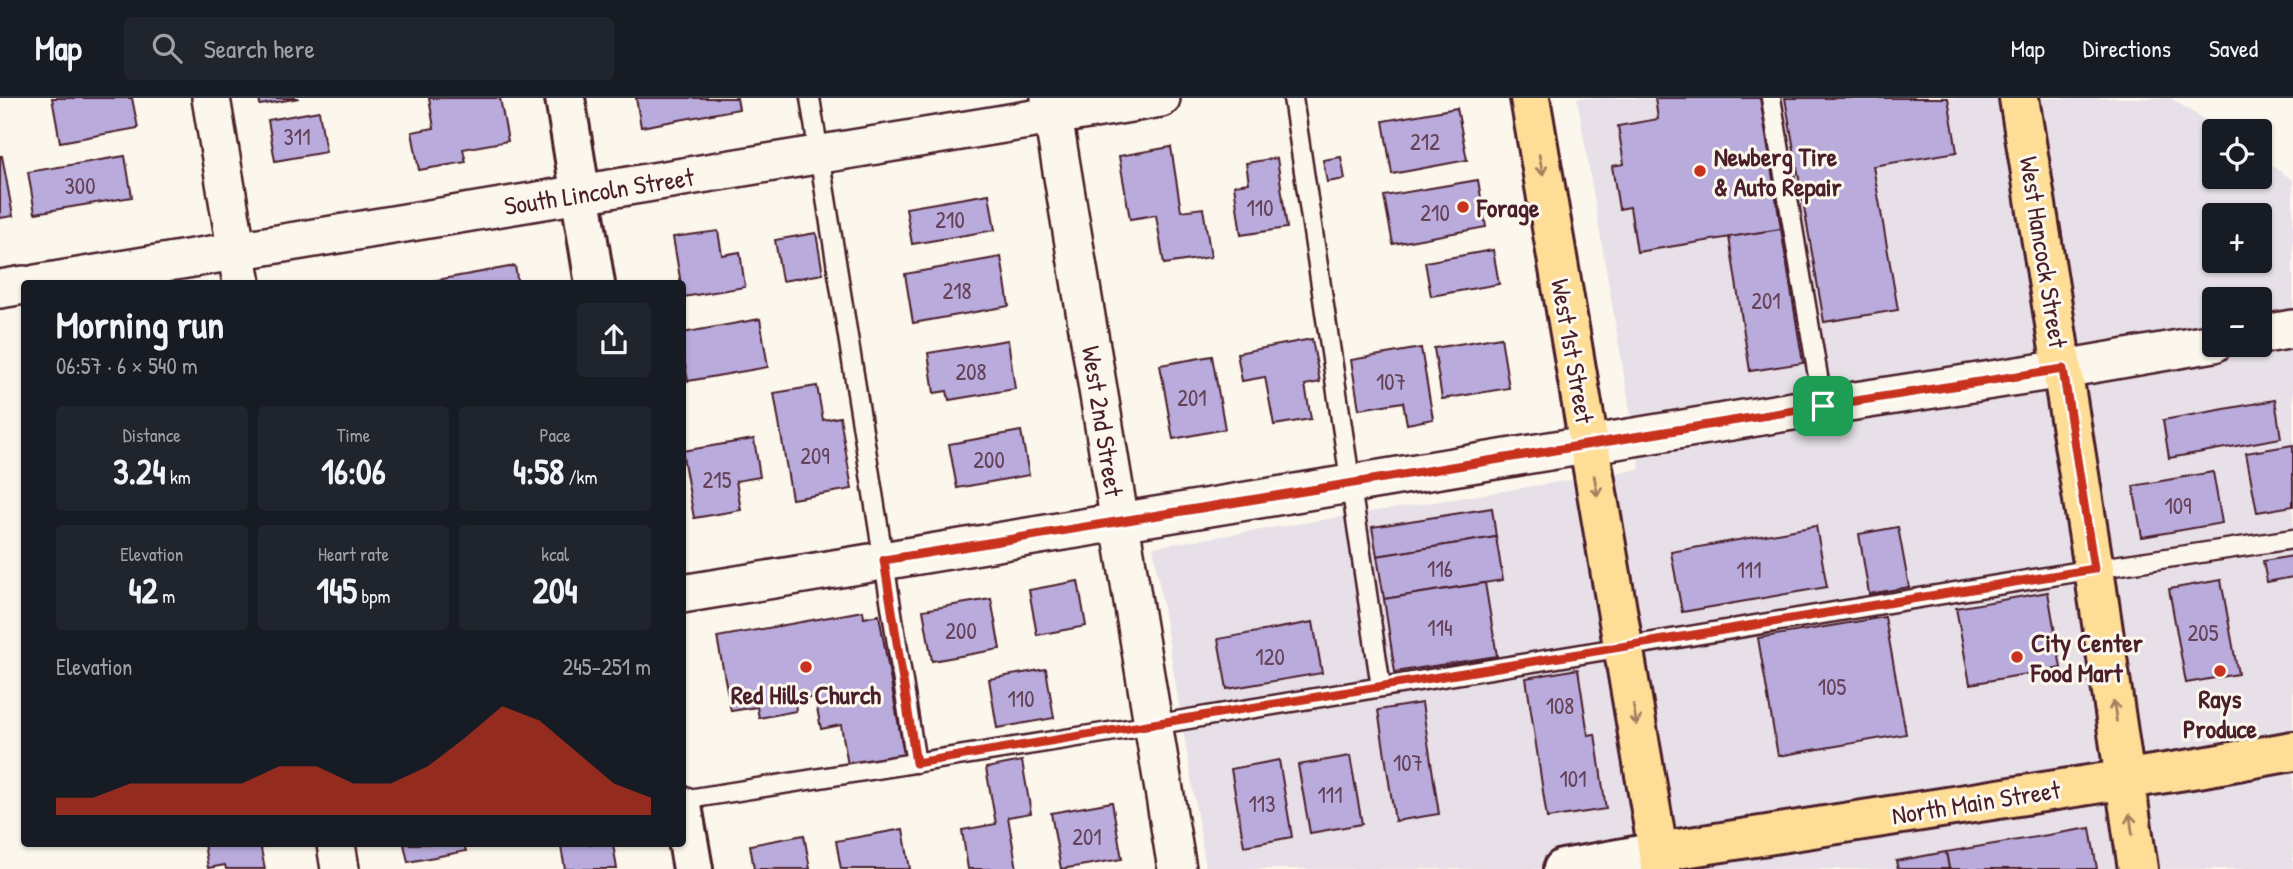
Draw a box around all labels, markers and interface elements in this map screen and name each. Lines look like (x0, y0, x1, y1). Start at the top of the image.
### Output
search box (124, 17, 614, 80)
text: Map (35, 26, 82, 70)
icon: search (148, 29, 186, 67)
text: Search here (204, 31, 315, 66)
text: Map (2011, 32, 2045, 64)
text: Directions (2083, 32, 2171, 64)
text: Saved (2209, 32, 2258, 64)
map controls (2202, 119, 2272, 357)
button: locate (2202, 119, 2272, 189)
house number: 311 (283, 121, 311, 152)
house number: 212 (1410, 126, 1440, 157)
place label: Newberg Tire & Auto Repair (1714, 139, 1843, 205)
one-way arrow (1535, 153, 1548, 176)
street label: West Hancock Street (2012, 154, 2077, 351)
street label: South Lincoln Street (502, 159, 697, 223)
marker: Newberg Tire & Auto Repair (1692, 163, 1708, 179)
house number: 300 (65, 170, 95, 201)
place label: Forage (1476, 190, 1540, 226)
house number: 110 (1246, 192, 1274, 223)
house number: 210 (1420, 197, 1450, 228)
marker: Forage (1455, 199, 1471, 215)
button: + (2202, 203, 2272, 273)
house number: 210 (935, 204, 965, 235)
house number: 218 (942, 275, 972, 306)
street label: West 1st Street (1543, 276, 1603, 427)
house number: 201 (1751, 285, 1781, 316)
button: − (2202, 287, 2272, 357)
text: Morning run (56, 298, 224, 350)
button: share (577, 303, 651, 377)
street label: West 2nd Street (1074, 343, 1132, 500)
text: 06:57 · 6 × 540 m (56, 350, 198, 381)
house number: 208 (955, 356, 987, 387)
house number: 107 (1376, 366, 1406, 397)
pin (1793, 376, 1853, 436)
house number: 201 (1177, 382, 1207, 413)
icon: arrive (1804, 387, 1842, 425)
text: Distance (123, 422, 181, 448)
text: Time (337, 422, 370, 448)
text: Pace (539, 422, 571, 448)
house number: 209 (800, 440, 830, 471)
house number: 200 (973, 444, 1005, 475)
text: 3.24 (113, 448, 166, 495)
text: 16:06 (321, 448, 386, 495)
text: 4:58 (513, 448, 564, 495)
text: km (166, 464, 191, 490)
text: /km (564, 464, 597, 490)
house number: 215 (703, 464, 732, 495)
one-way arrow (1590, 474, 1603, 497)
house number: 109 (2164, 490, 2192, 521)
text: Elevation (120, 541, 183, 567)
text: Heart rate (318, 541, 389, 567)
text: kcal (541, 541, 569, 567)
house number: 116 (1427, 553, 1453, 584)
house number: 111 (1736, 554, 1762, 585)
text: 42 (128, 567, 158, 614)
text: 145 (317, 567, 357, 614)
text: 204 (533, 567, 578, 614)
text: m (158, 583, 175, 609)
text: bpm (357, 583, 390, 609)
house number: 114 (1427, 612, 1453, 643)
house number: 200 (945, 615, 977, 646)
house number: 205 (2188, 617, 2219, 648)
place label: City Center Food Mart (2030, 625, 2144, 690)
house number: 120 (1255, 641, 1285, 672)
marker: City Center Food Mart (2009, 649, 2025, 665)
text: Elevation (56, 651, 132, 682)
text: 245–251 m (562, 651, 651, 682)
marker: Red Hills Church (798, 659, 814, 675)
marker: Rays Produce (2212, 663, 2228, 679)
house number: 105 (1818, 671, 1846, 702)
place label: Red Hills Church (731, 677, 881, 712)
place label: Rays Produce (2183, 681, 2258, 746)
house number: 110 (1007, 683, 1035, 714)
house number: 108 (1546, 690, 1574, 721)
one-way arrow (2108, 701, 2121, 723)
one-way arrow (1629, 703, 1642, 726)
house number: 107 (1393, 747, 1423, 778)
house number: 101 (1559, 763, 1587, 794)
street label: North Main Street (1889, 771, 2064, 833)
house number: 111 (1317, 779, 1343, 810)
house number: 113 (1248, 788, 1276, 819)
one-way arrow (2125, 813, 2138, 836)
house number: 201 (1072, 821, 1102, 852)

